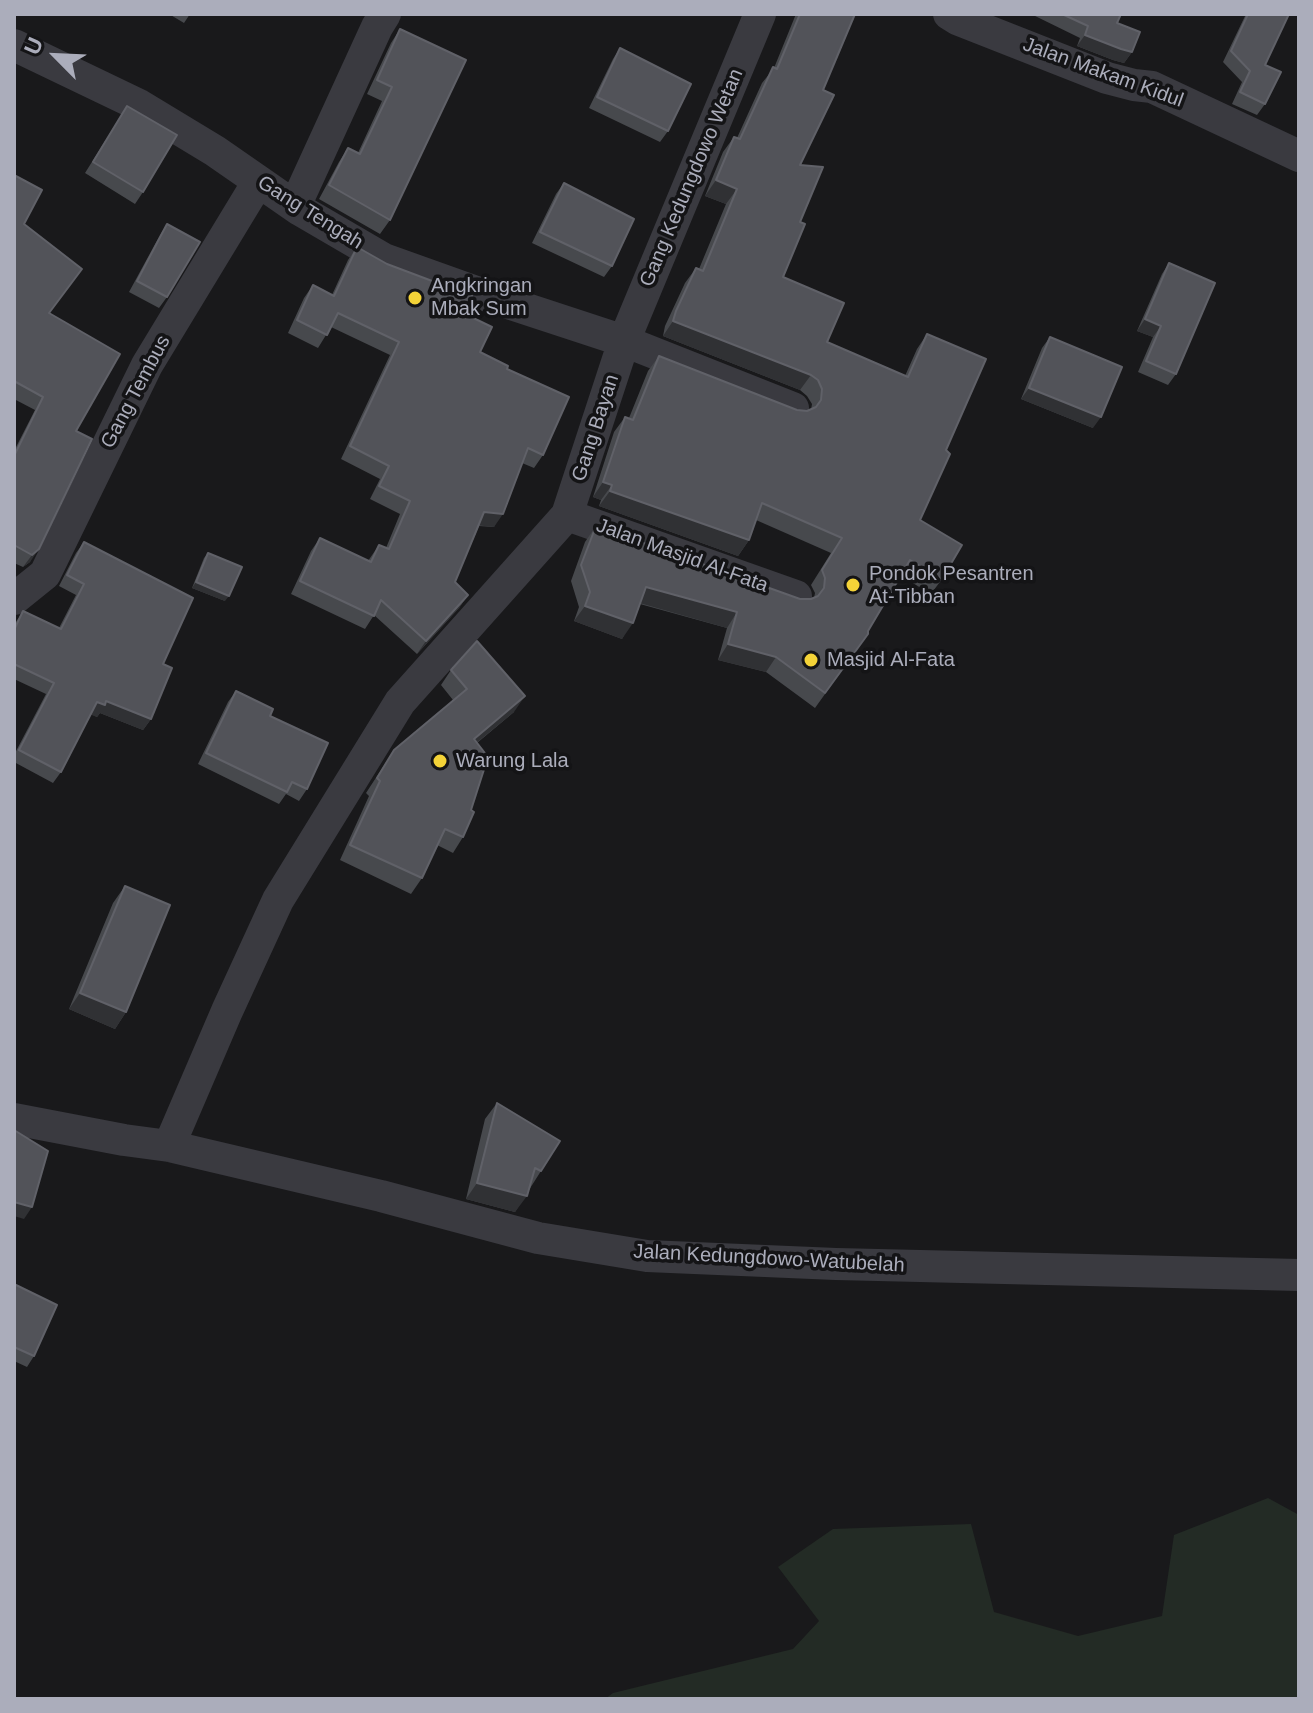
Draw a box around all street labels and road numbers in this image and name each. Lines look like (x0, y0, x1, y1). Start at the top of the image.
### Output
street label: Jalan Makam Kidul (1020, 33, 1186, 113)
street label: Gang Kedungdowo Wetan (635, 65, 749, 291)
street label: Gang Tengah (253, 171, 367, 255)
street label: Gang Tembus (96, 331, 176, 453)
street label: Gang Bayan (567, 371, 625, 485)
street label: Jalan Masjid Al-Fata (593, 514, 771, 598)
street label: Jalan Kedungdowo-Watubelah (633, 1240, 905, 1278)

